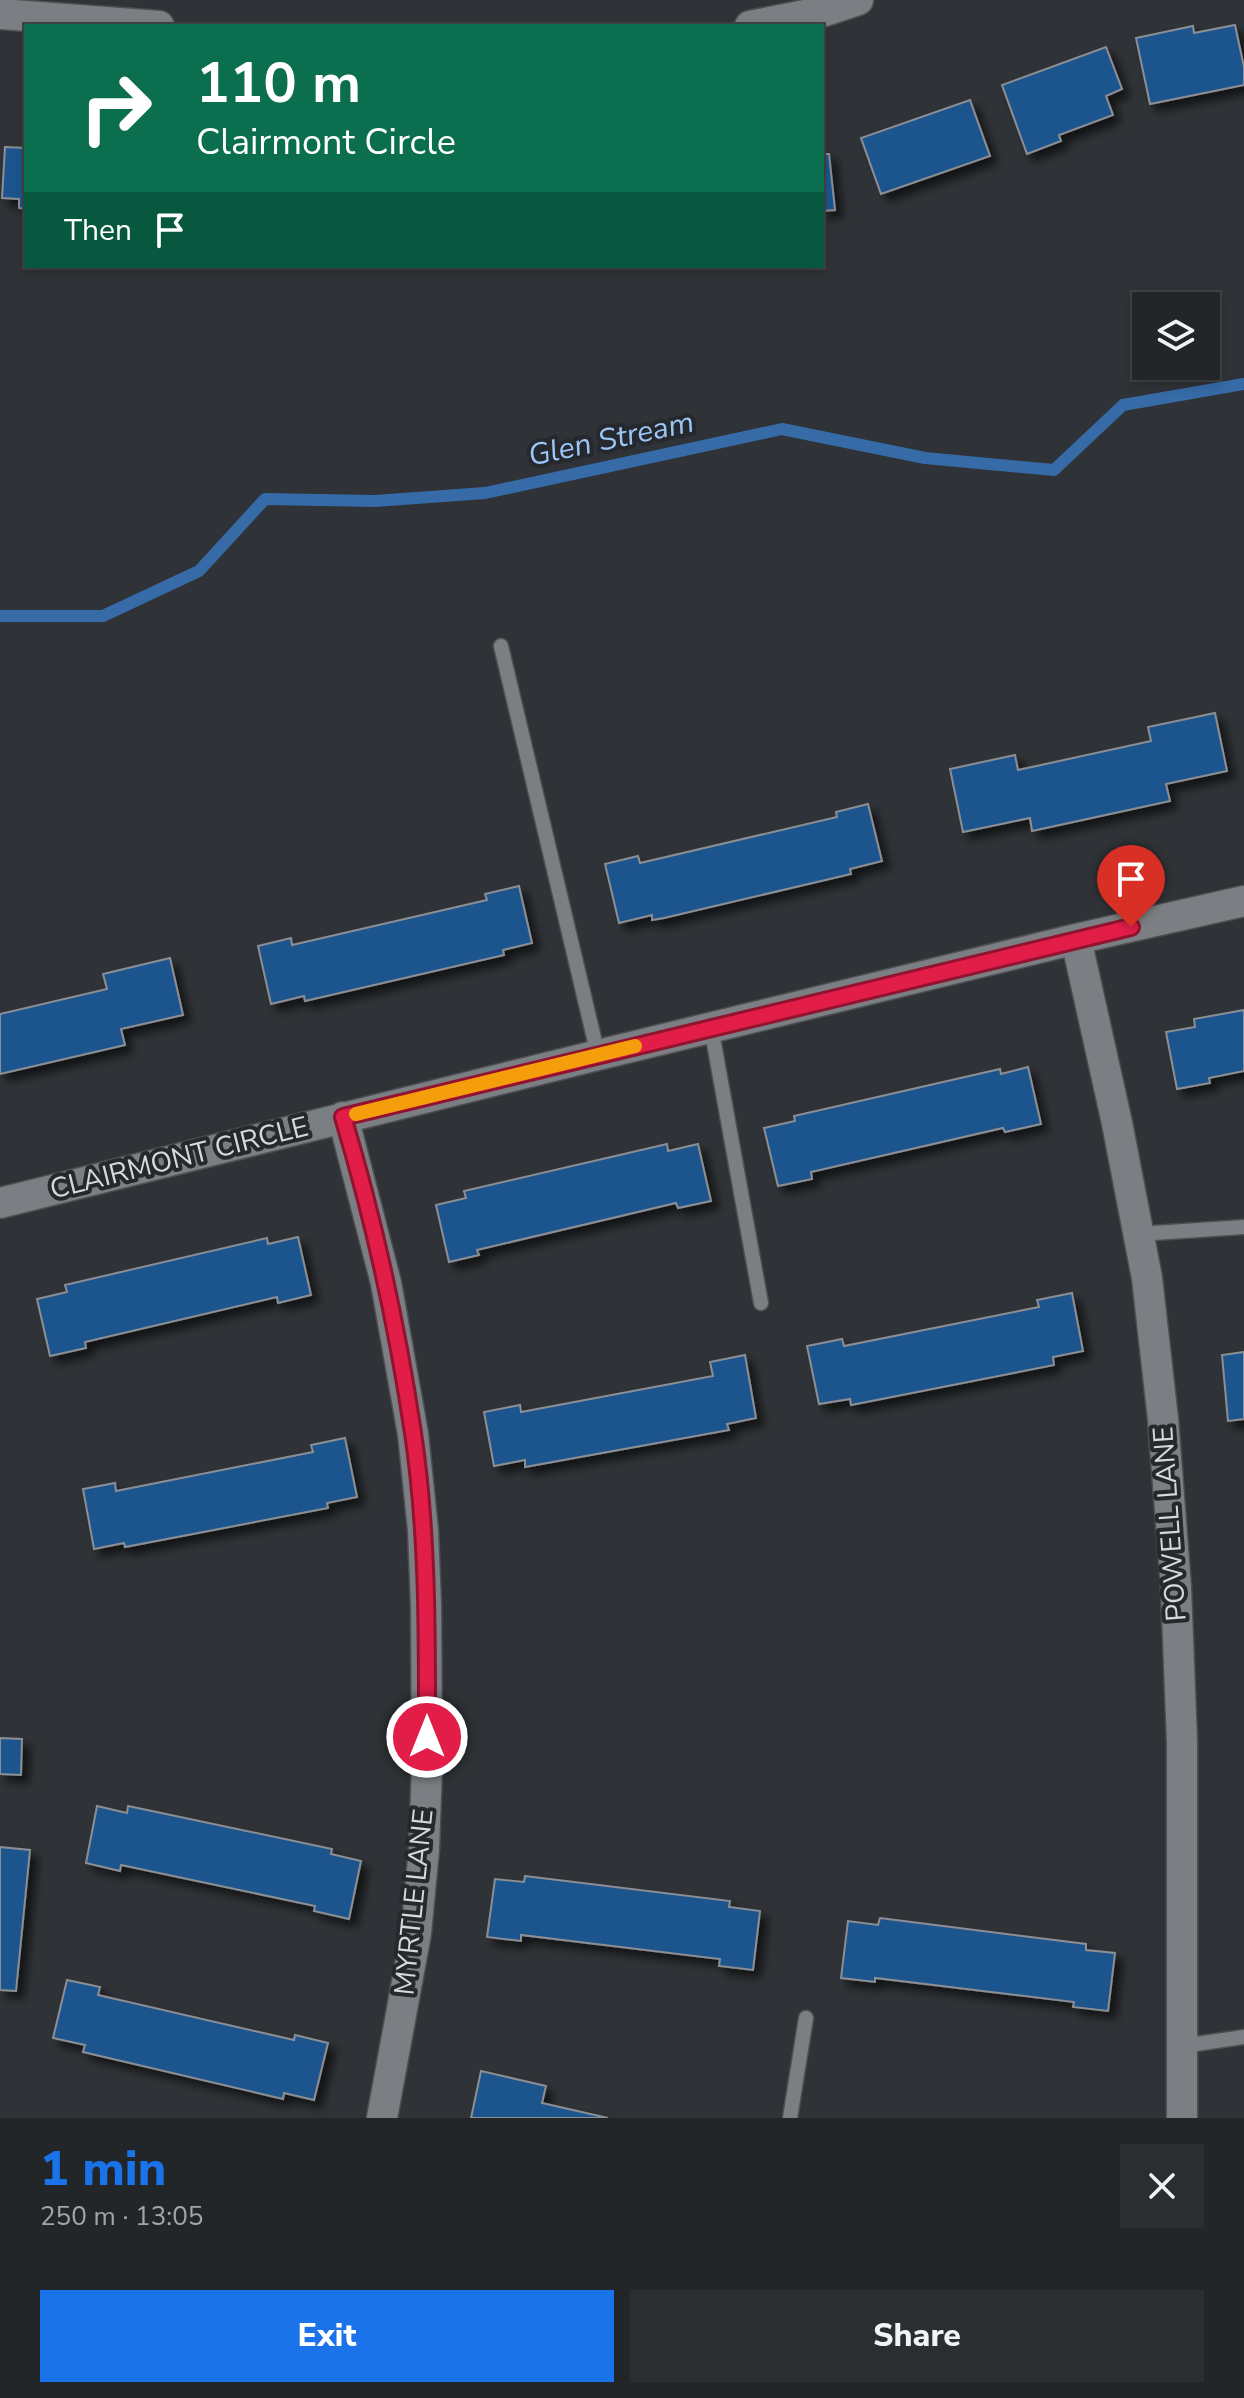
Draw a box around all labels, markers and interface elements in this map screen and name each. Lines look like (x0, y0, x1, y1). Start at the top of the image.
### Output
text: 110 m (196, 45, 361, 122)
icon: right (64, 56, 168, 160)
text: Clairmont Circle (196, 118, 456, 167)
icon: arrive (148, 208, 192, 252)
text: Then (64, 210, 132, 251)
map controls (1132, 292, 1220, 380)
button: layers (1132, 292, 1220, 380)
water label: Glen Stream (524, 401, 698, 477)
pin (1097, 845, 1165, 927)
icon: arrive (1109, 857, 1153, 901)
street label: CLAIRMONT CIRCLE (46, 1108, 312, 1208)
street label: POWELL LANE (1144, 1425, 1196, 1623)
position arrow (385, 1695, 469, 1779)
street label: MYRTLE LANE (385, 1807, 443, 1997)
text: 1 min (40, 2136, 166, 2202)
button: close (1120, 2144, 1204, 2228)
text: 250 m · 13:05 (40, 2199, 203, 2234)
button: Exit (40, 2290, 614, 2382)
button: Share (630, 2290, 1204, 2382)

